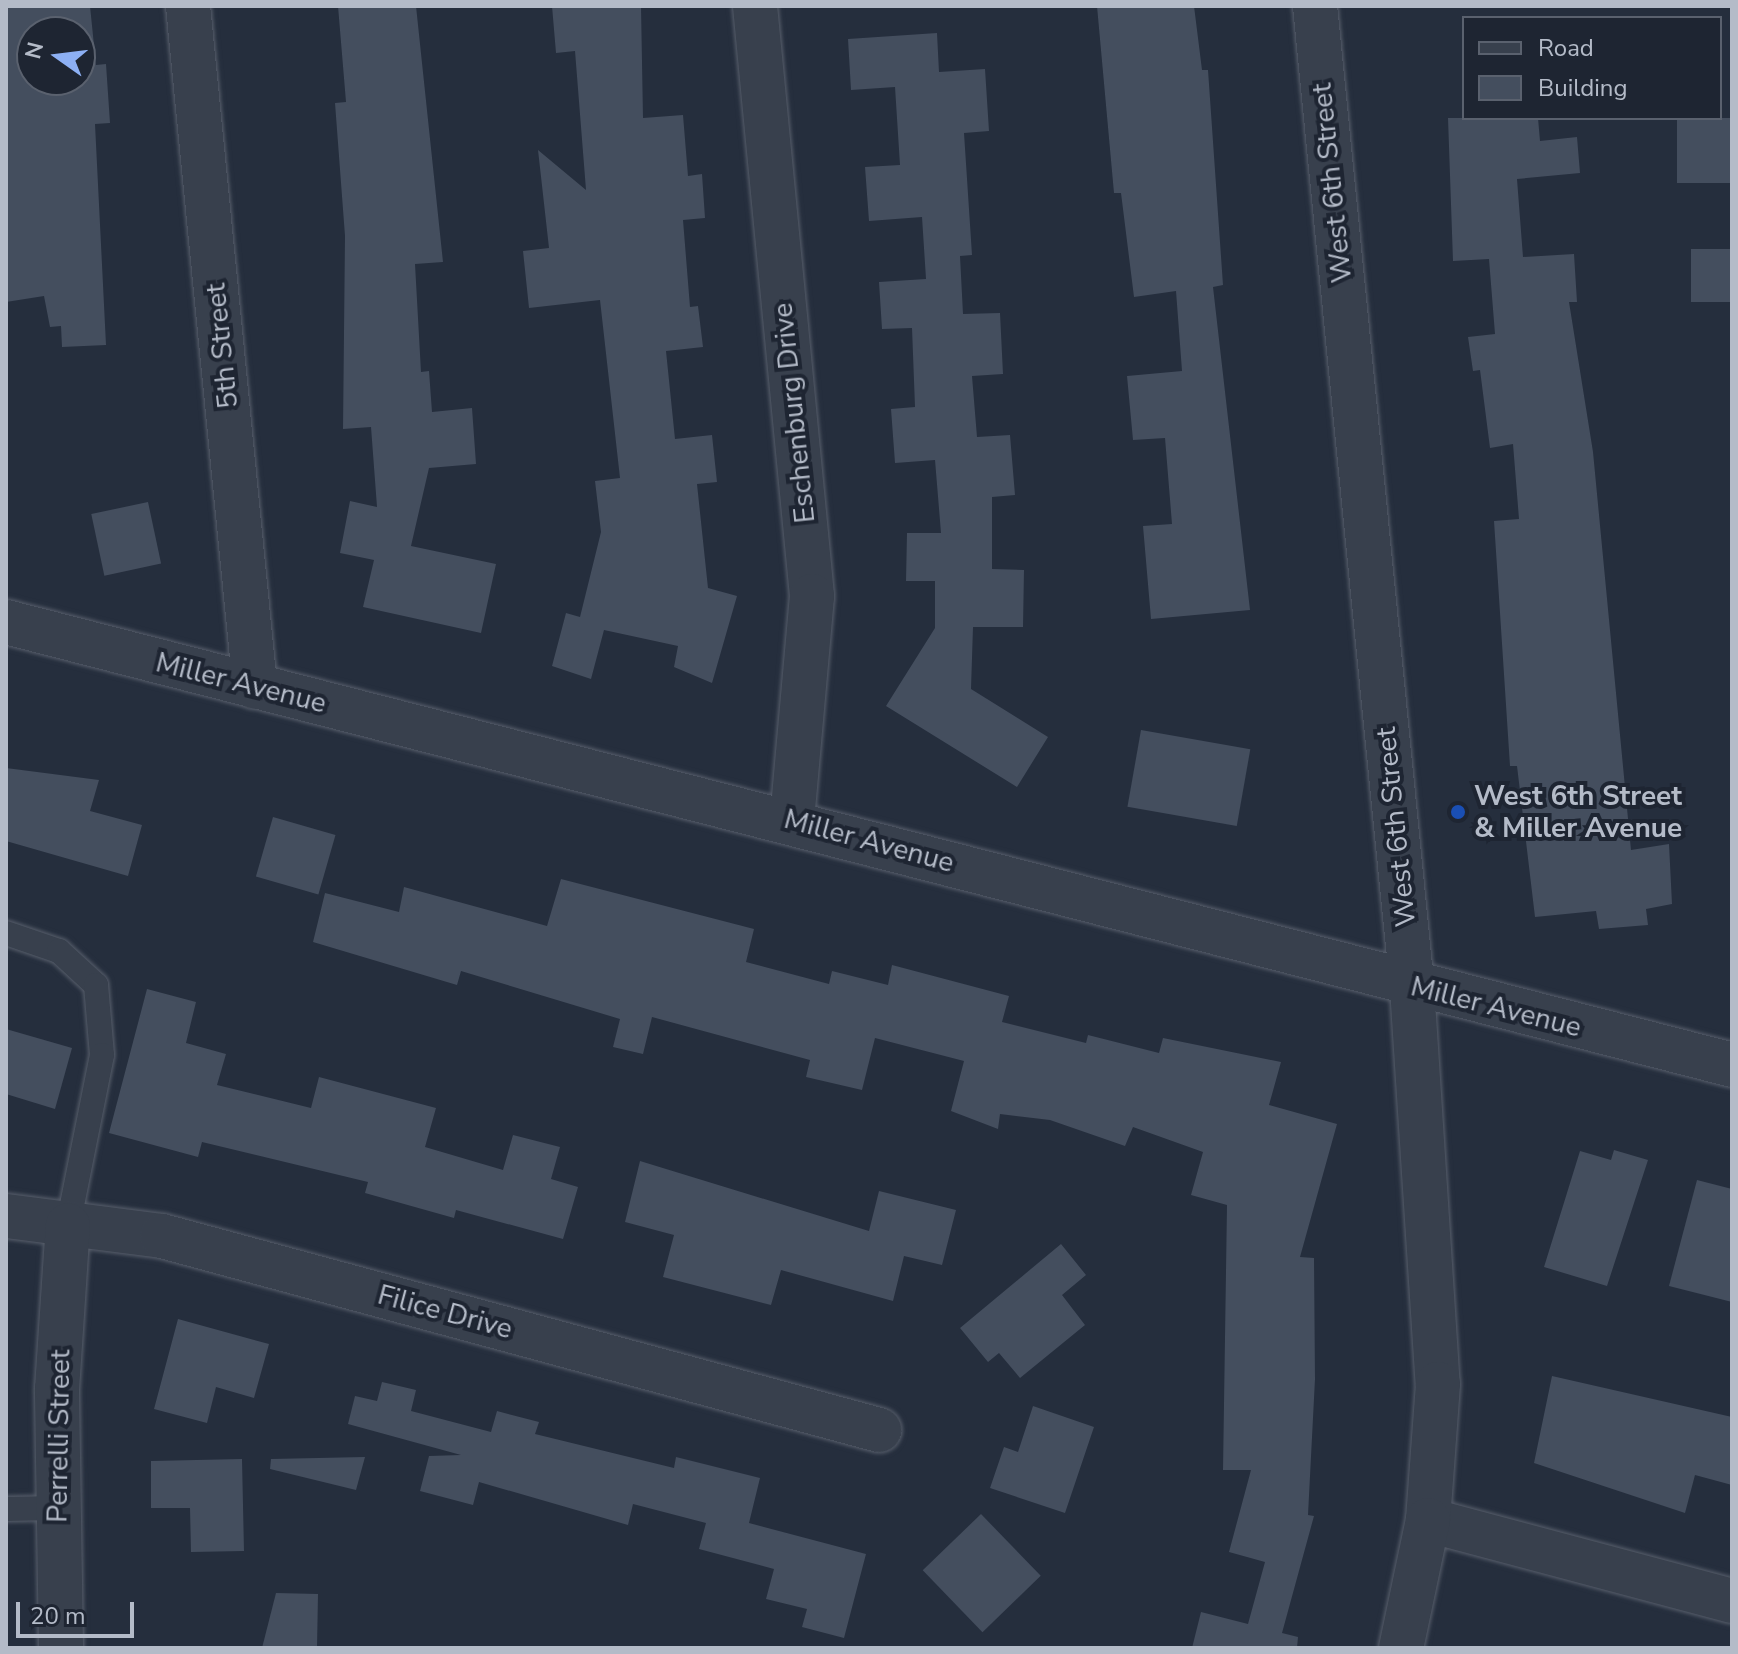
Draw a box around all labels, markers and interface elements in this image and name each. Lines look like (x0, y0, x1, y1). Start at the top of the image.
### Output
north arrow (16, 16, 96, 96)
legend (1462, 16, 1722, 120)
text: Road (1538, 32, 1594, 64)
text: N (18, 39, 51, 62)
text: Building (1538, 72, 1628, 104)
street label: West 6th Street (1305, 82, 1359, 284)
street label: 5th Street (199, 282, 245, 410)
street label: Eschenburg Drive (766, 301, 822, 525)
street label: Miller Avenue (152, 646, 330, 720)
street label: West 6th Street (1369, 726, 1423, 928)
place label: West 6th Street & Miller Avenue (1474, 779, 1682, 845)
street label: Miller Avenue (780, 802, 958, 880)
marker: West 6th Street & Miller Avenue (1449, 803, 1467, 821)
street label: Miller Avenue (1407, 970, 1585, 1044)
street label: Filice Drive (374, 1278, 516, 1346)
street label: Perrelli Street (41, 1349, 77, 1523)
scale bar (20, 1586, 138, 1636)
text: 20 m (30, 1600, 86, 1632)

